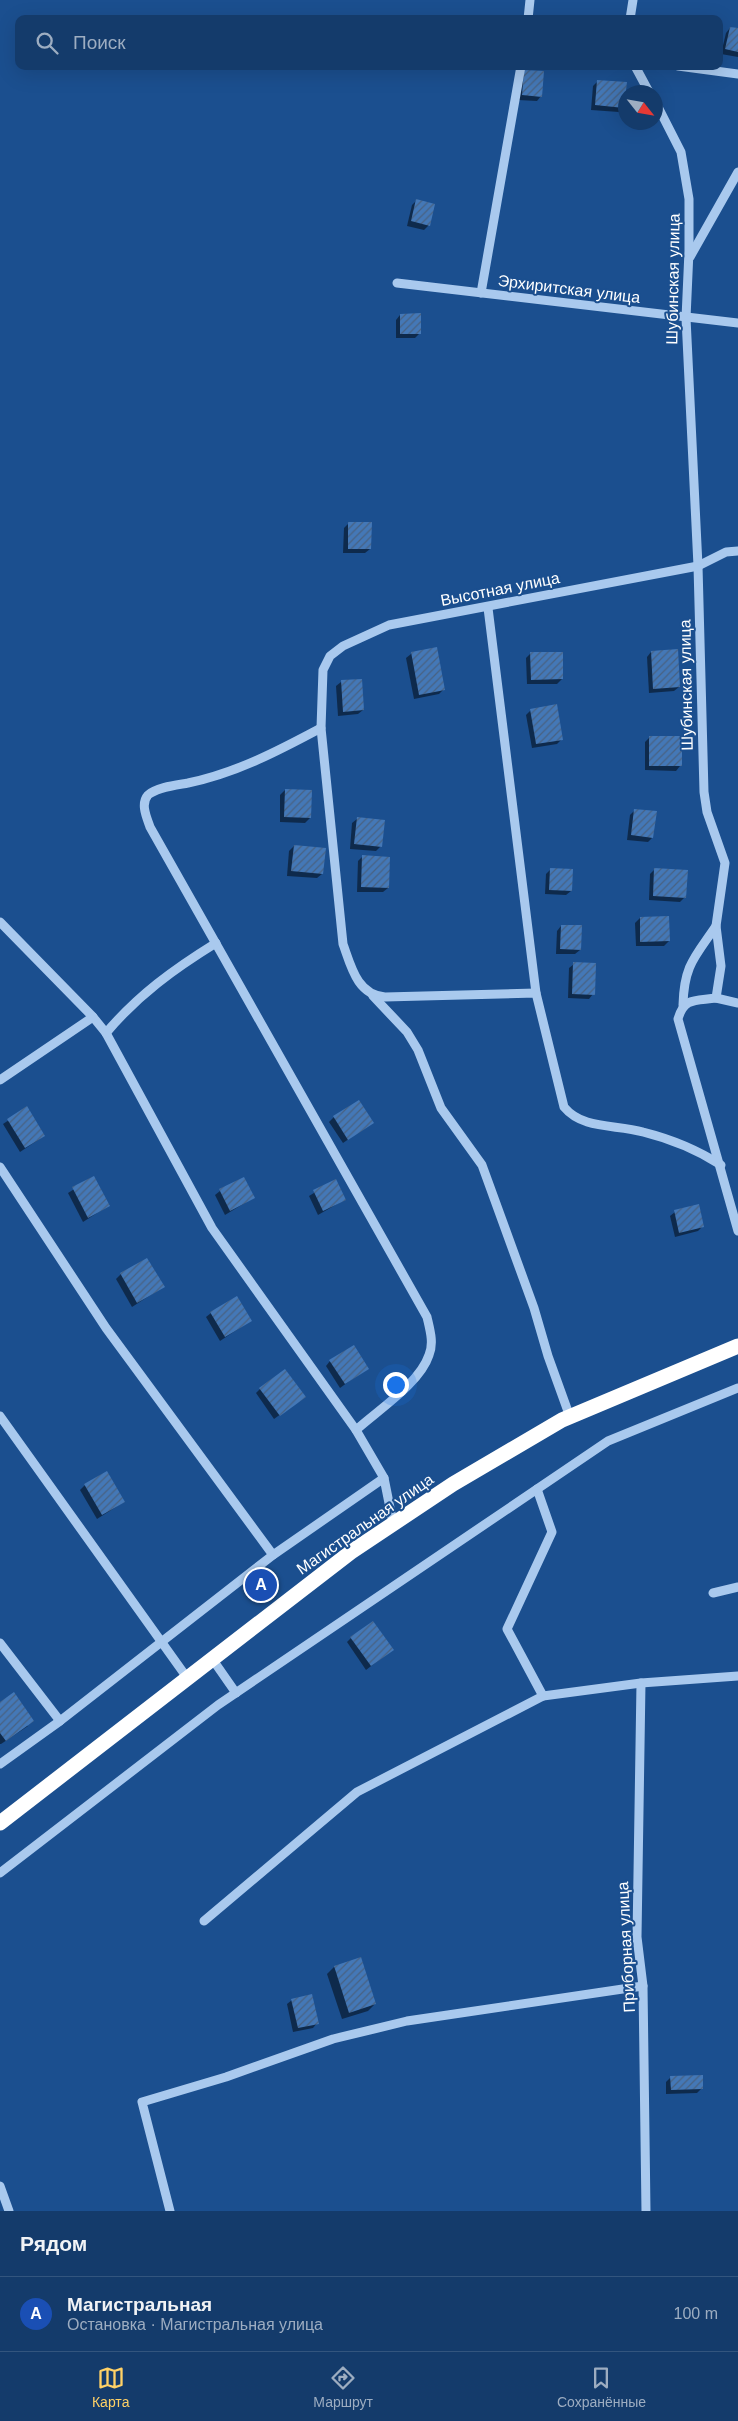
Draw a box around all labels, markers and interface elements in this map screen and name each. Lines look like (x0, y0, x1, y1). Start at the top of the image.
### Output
search box (15, 15, 723, 70)
icon: search (33, 29, 61, 57)
text: Поиск (73, 32, 126, 53)
north arrow (618, 85, 663, 130)
street label: Шубинская улица (663, 213, 683, 345)
street label: Эрхиритская улица (497, 272, 641, 306)
street label: Высотная улица (439, 569, 561, 609)
street label: Шубинская улица (676, 619, 696, 751)
your location (383, 1372, 409, 1398)
street label: Магистральная улица (293, 1470, 437, 1578)
pin: A (245, 1566, 277, 1604)
street label: Приборная улица (614, 1881, 638, 2013)
text: Рядом (20, 2232, 87, 2255)
text: Магистральная (67, 2294, 212, 2315)
text: A (30, 2305, 42, 2322)
text: 100 m (674, 2305, 718, 2322)
text: Остановка · Магистральная улица (67, 2316, 323, 2333)
tab: Карта (92, 2364, 129, 2410)
tab: Маршрут (313, 2364, 373, 2410)
tab: Сохранённые (557, 2364, 646, 2410)

